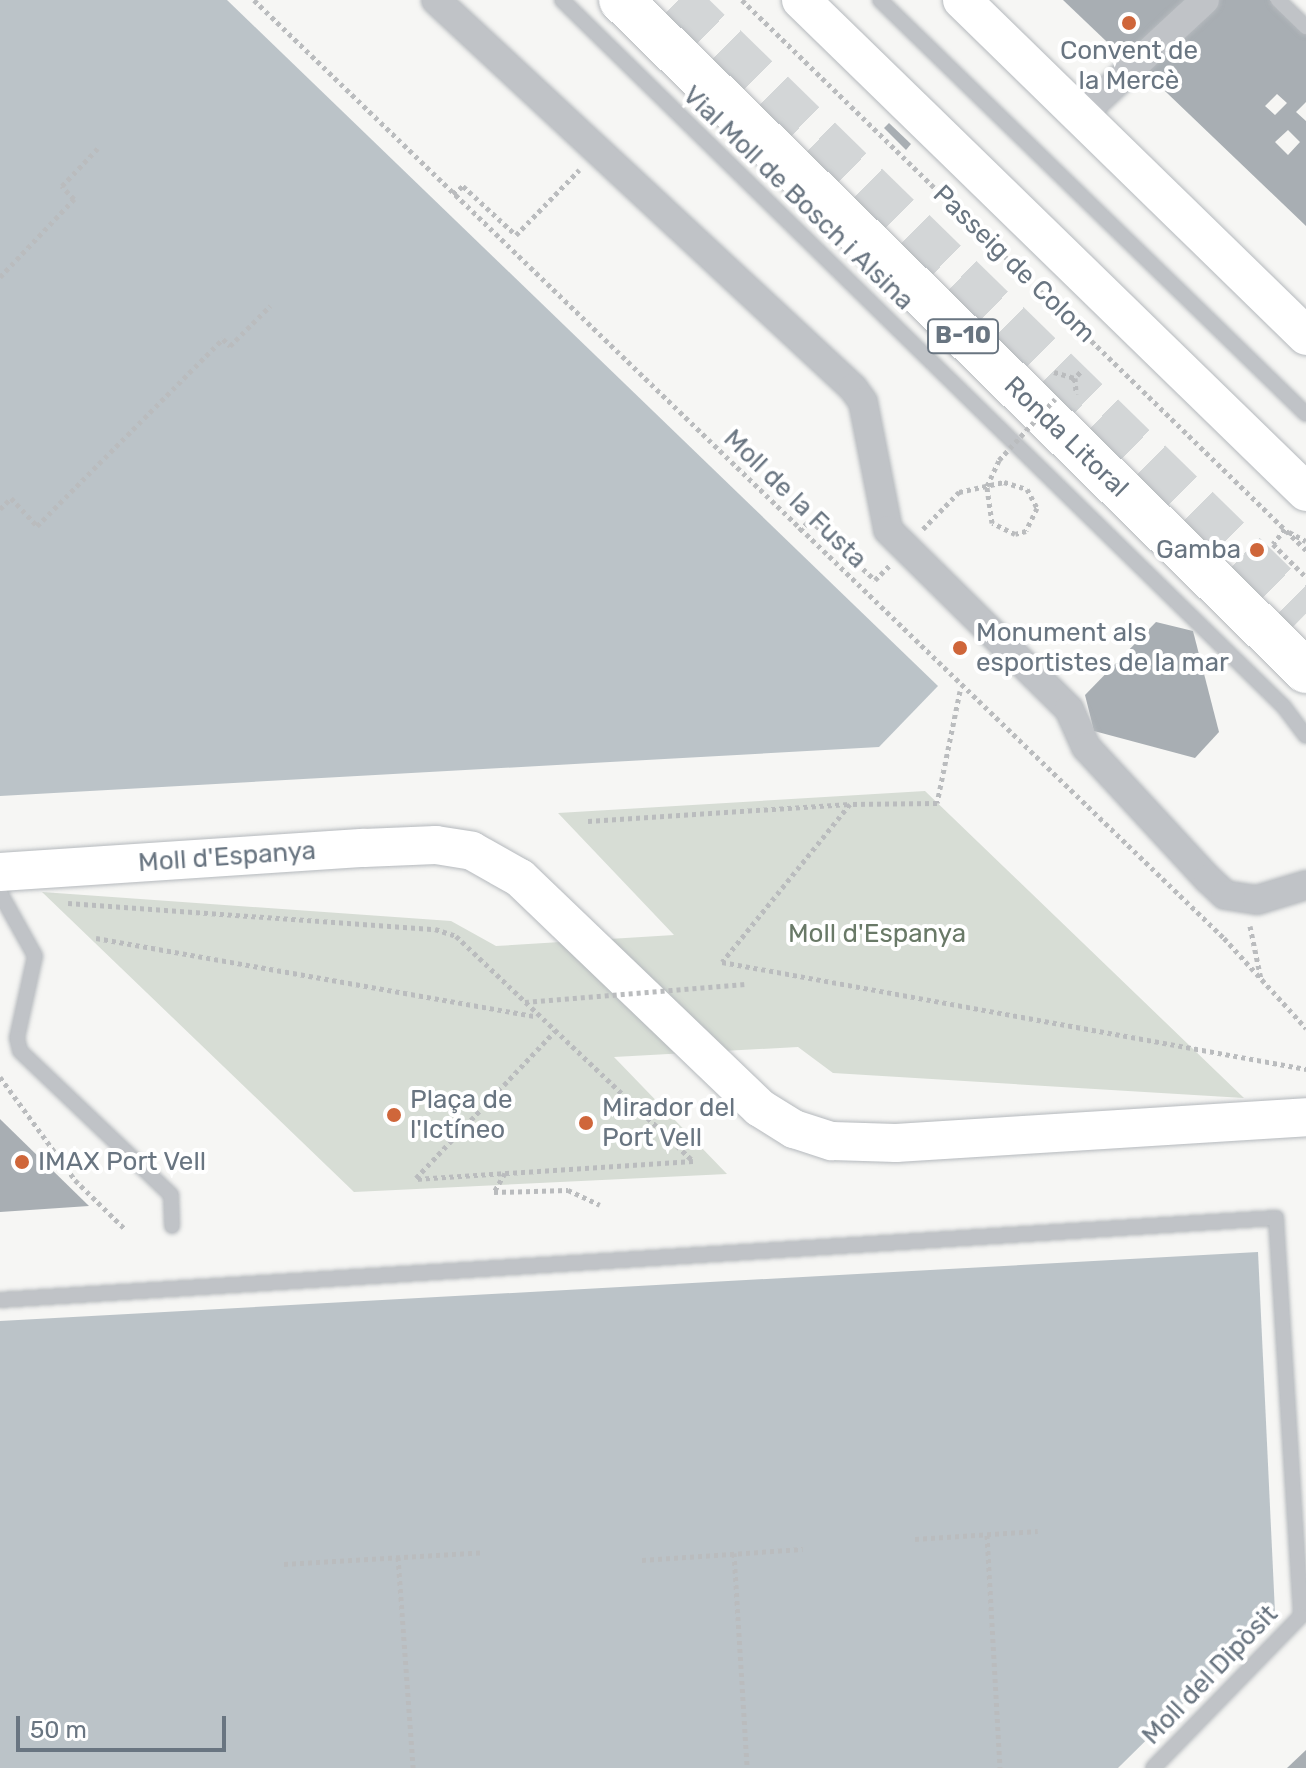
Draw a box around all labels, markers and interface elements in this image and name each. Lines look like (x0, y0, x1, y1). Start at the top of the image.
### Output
marker: Convent de la Mercè (1120, 14, 1138, 32)
place label: Convent de la Mercè (1060, 35, 1198, 96)
street label: Vial Moll de Bosch i Alsina (676, 79, 920, 317)
street label: Passeig de Colom (927, 179, 1101, 349)
road number: B-10 (927, 316, 999, 356)
street label: Ronda Litoral (998, 370, 1134, 504)
street label: Moll de la Fusta (717, 423, 873, 575)
place label: Gamba (1156, 534, 1241, 566)
marker: Gamba (1248, 541, 1266, 559)
place label: Monument als esportistes de la mar (976, 617, 1229, 678)
marker: Monument als esportistes de la mar (951, 639, 969, 657)
street label: Moll d'Espanya (137, 835, 317, 879)
park label: Moll d'Espanya (788, 918, 966, 950)
place label: Plaça de l'Ictíneo (410, 1084, 512, 1146)
place label: Mirador del Port Vell (602, 1092, 736, 1154)
marker: Plaça de l'Ictíneo (385, 1106, 403, 1124)
marker: Mirador del Port Vell (577, 1114, 595, 1132)
place label: IMAX Port Vell (38, 1146, 207, 1178)
marker: IMAX Port Vell (13, 1153, 31, 1171)
street label: Moll del Dipòsit (1136, 1599, 1284, 1751)
scale bar (20, 1700, 230, 1750)
text: 50 m (30, 1716, 87, 1744)

